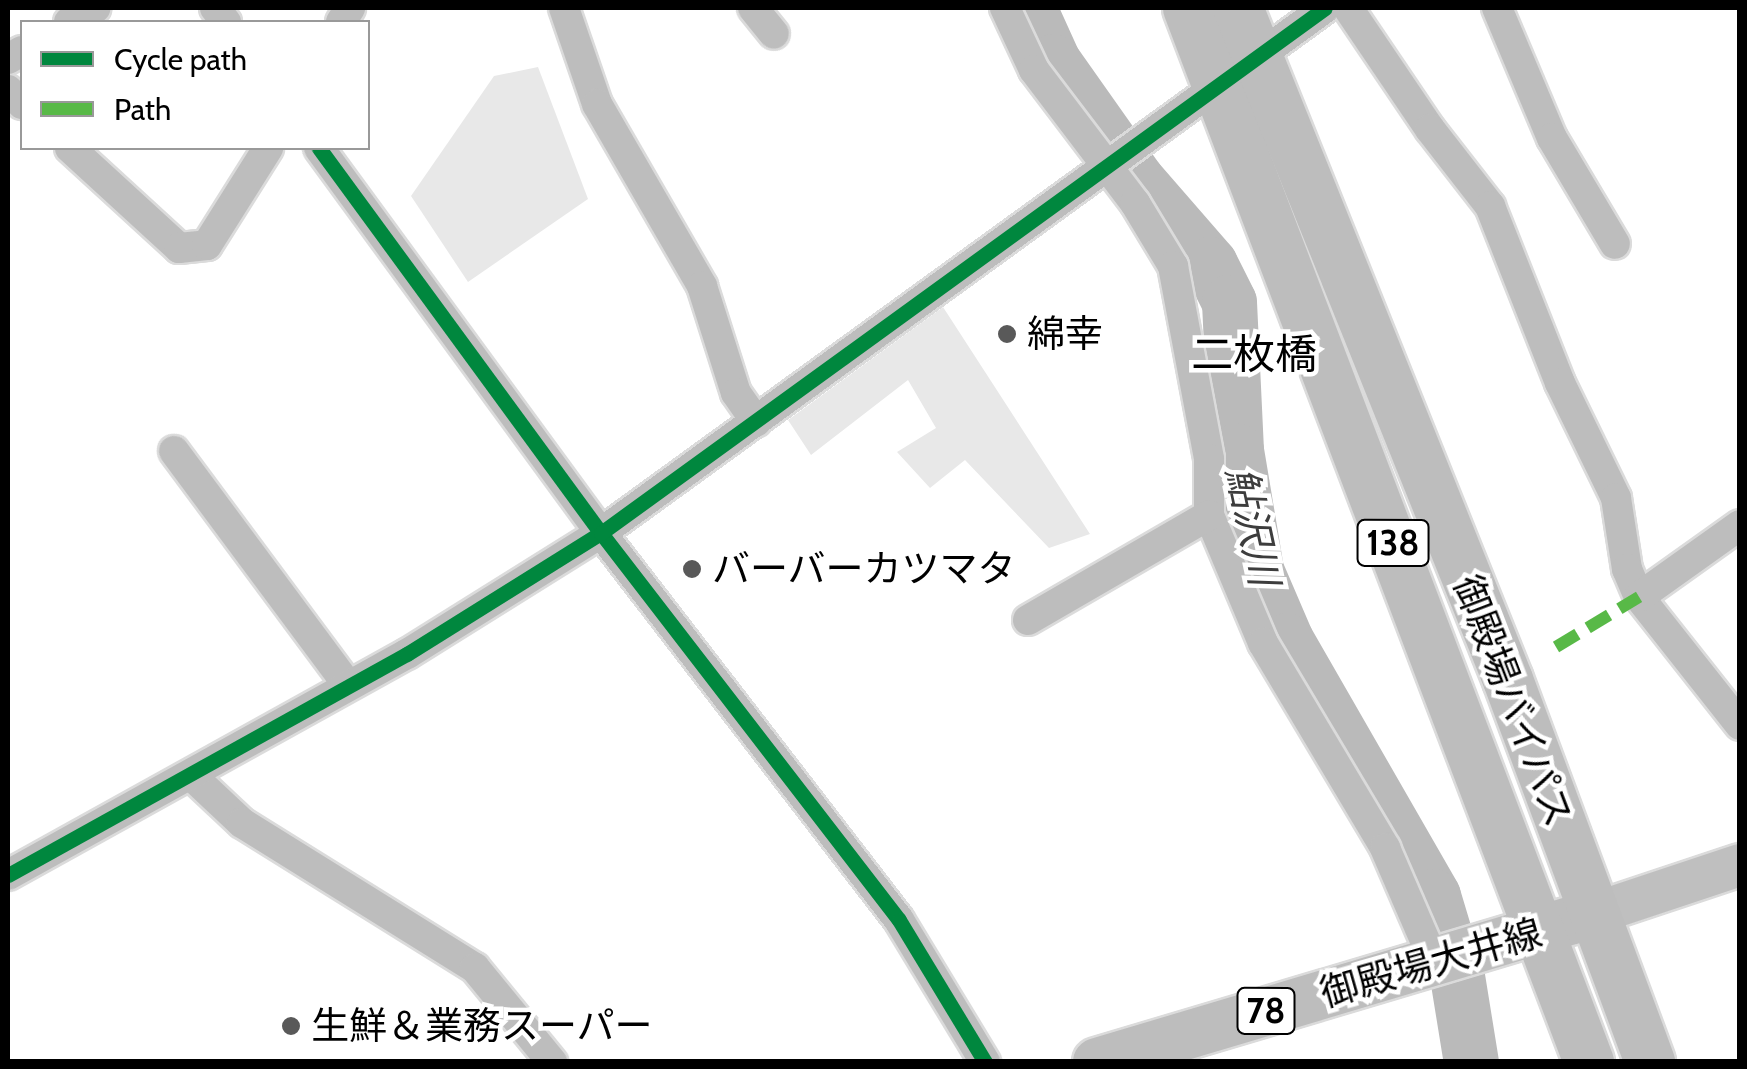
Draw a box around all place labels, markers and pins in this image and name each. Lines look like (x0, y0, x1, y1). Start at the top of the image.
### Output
place label: 綿幸 (1027, 311, 1103, 357)
marker: 綿幸 (996, 323, 1018, 345)
place label: バーバーカツマタ (712, 546, 1016, 592)
marker: バーバーカツマタ (681, 558, 703, 580)
place label: 生鮮＆業務スーパー (311, 1003, 653, 1049)
marker: 生鮮＆業務スーパー (280, 1015, 302, 1037)

